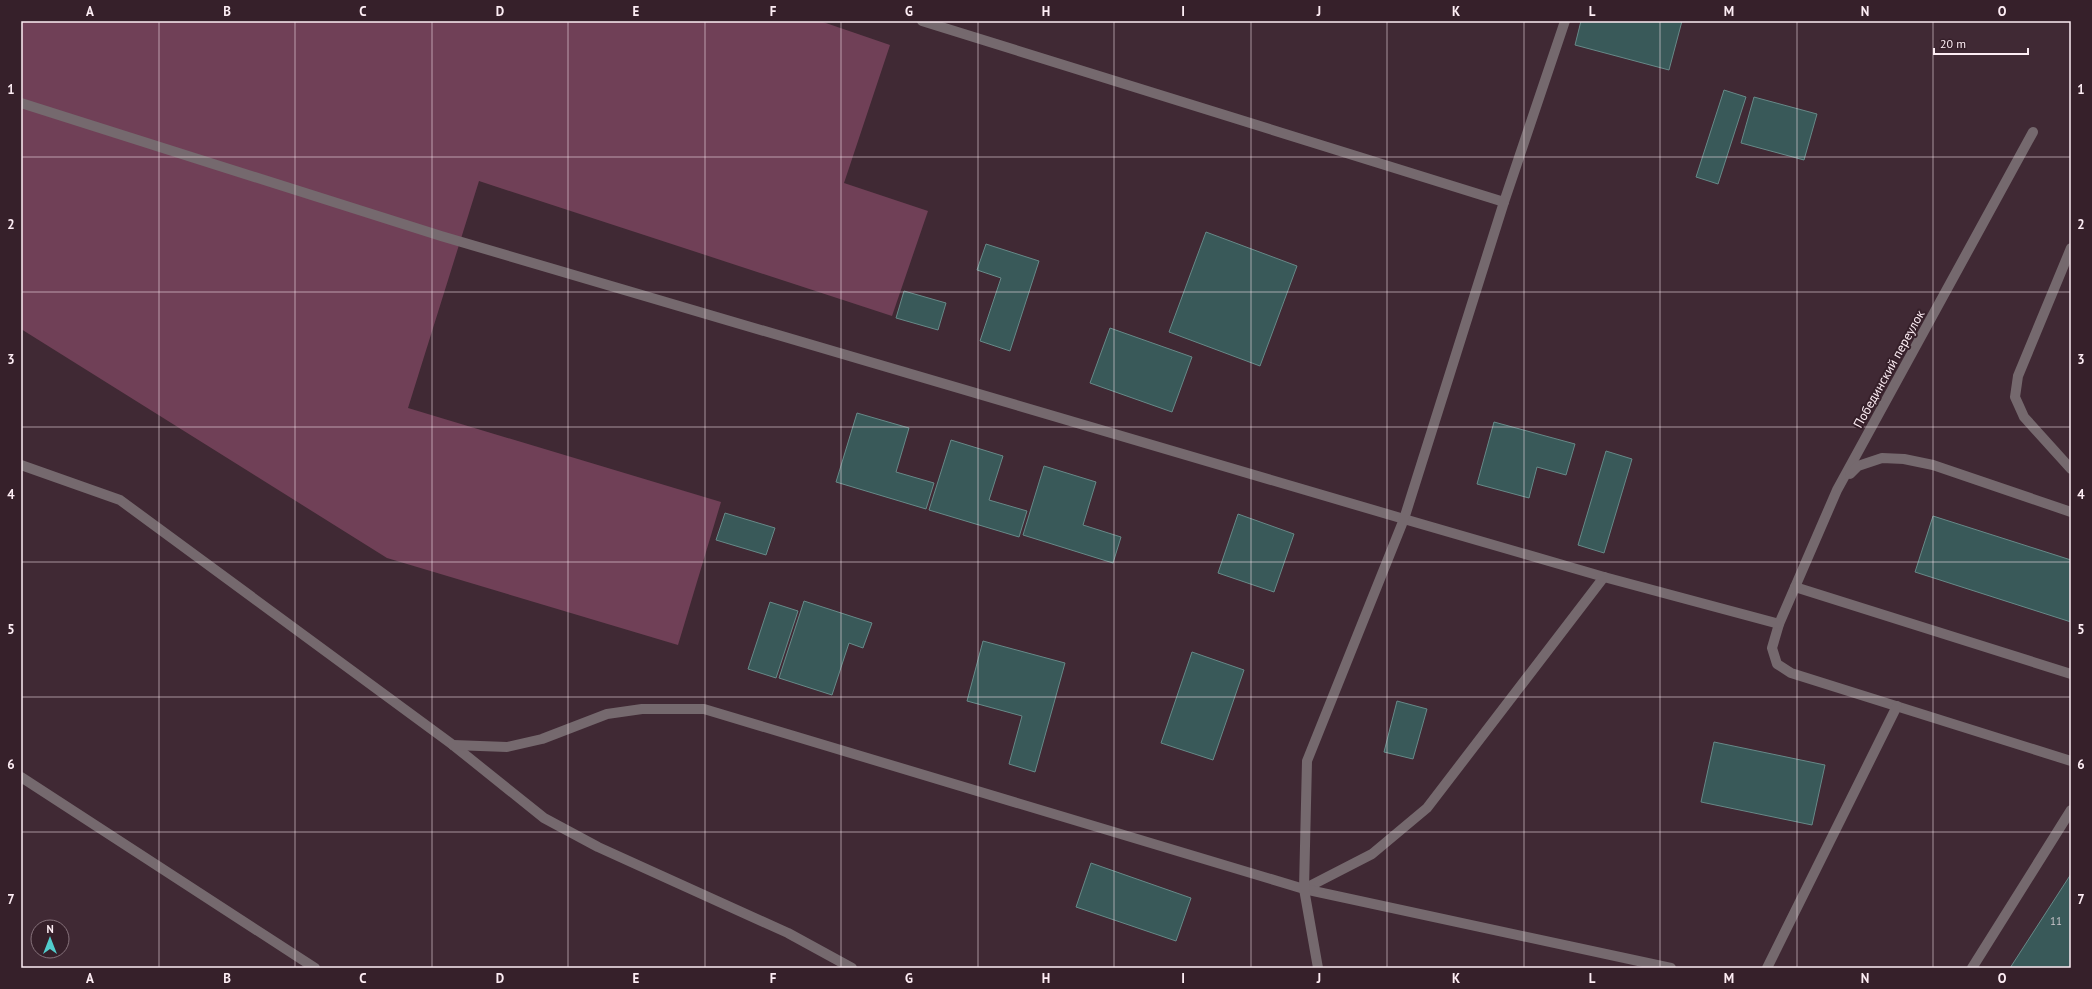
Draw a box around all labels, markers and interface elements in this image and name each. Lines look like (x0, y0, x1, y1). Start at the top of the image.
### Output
text: A (86, 3, 94, 20)
text: B (223, 3, 231, 20)
text: C (359, 3, 367, 20)
text: D (496, 3, 504, 20)
text: E (633, 3, 640, 20)
text: F (770, 3, 777, 20)
text: G (905, 3, 913, 20)
text: H (1042, 3, 1050, 20)
text: I (1181, 3, 1185, 20)
text: J (1316, 3, 1321, 20)
text: K (1452, 3, 1460, 20)
text: L (1589, 3, 1596, 20)
text: M (1724, 3, 1734, 20)
text: N (1861, 3, 1869, 20)
text: O (1998, 3, 2007, 20)
scale bar (1934, 30, 2028, 56)
text: 20 m (1940, 36, 1966, 51)
text: 1 (7, 81, 15, 98)
text: 1 (2077, 81, 2085, 98)
text: 2 (7, 216, 15, 233)
text: 2 (2077, 216, 2085, 233)
street label: Побединский переулок (1849, 306, 1929, 431)
text: 3 (7, 351, 15, 368)
text: 3 (2077, 351, 2085, 368)
text: 4 (7, 486, 15, 503)
text: 4 (2077, 486, 2085, 503)
text: 5 (7, 621, 15, 638)
text: 5 (2077, 621, 2085, 638)
text: 6 (7, 756, 15, 773)
text: 6 (2077, 756, 2085, 773)
text: 7 (7, 891, 15, 908)
text: 7 (2077, 891, 2085, 908)
house number: 11 (2050, 914, 2062, 928)
north arrow (30, 919, 70, 959)
text: N (46, 922, 54, 936)
text: A (86, 970, 94, 987)
text: B (223, 970, 231, 987)
text: C (359, 970, 367, 987)
text: D (496, 970, 504, 987)
text: E (633, 970, 640, 987)
text: F (770, 970, 777, 987)
text: G (905, 970, 913, 987)
text: H (1042, 970, 1050, 987)
text: I (1181, 970, 1185, 987)
text: J (1316, 970, 1321, 987)
text: K (1452, 970, 1460, 987)
text: L (1589, 970, 1596, 987)
text: M (1724, 970, 1734, 987)
text: N (1861, 970, 1869, 987)
text: O (1998, 970, 2007, 987)

